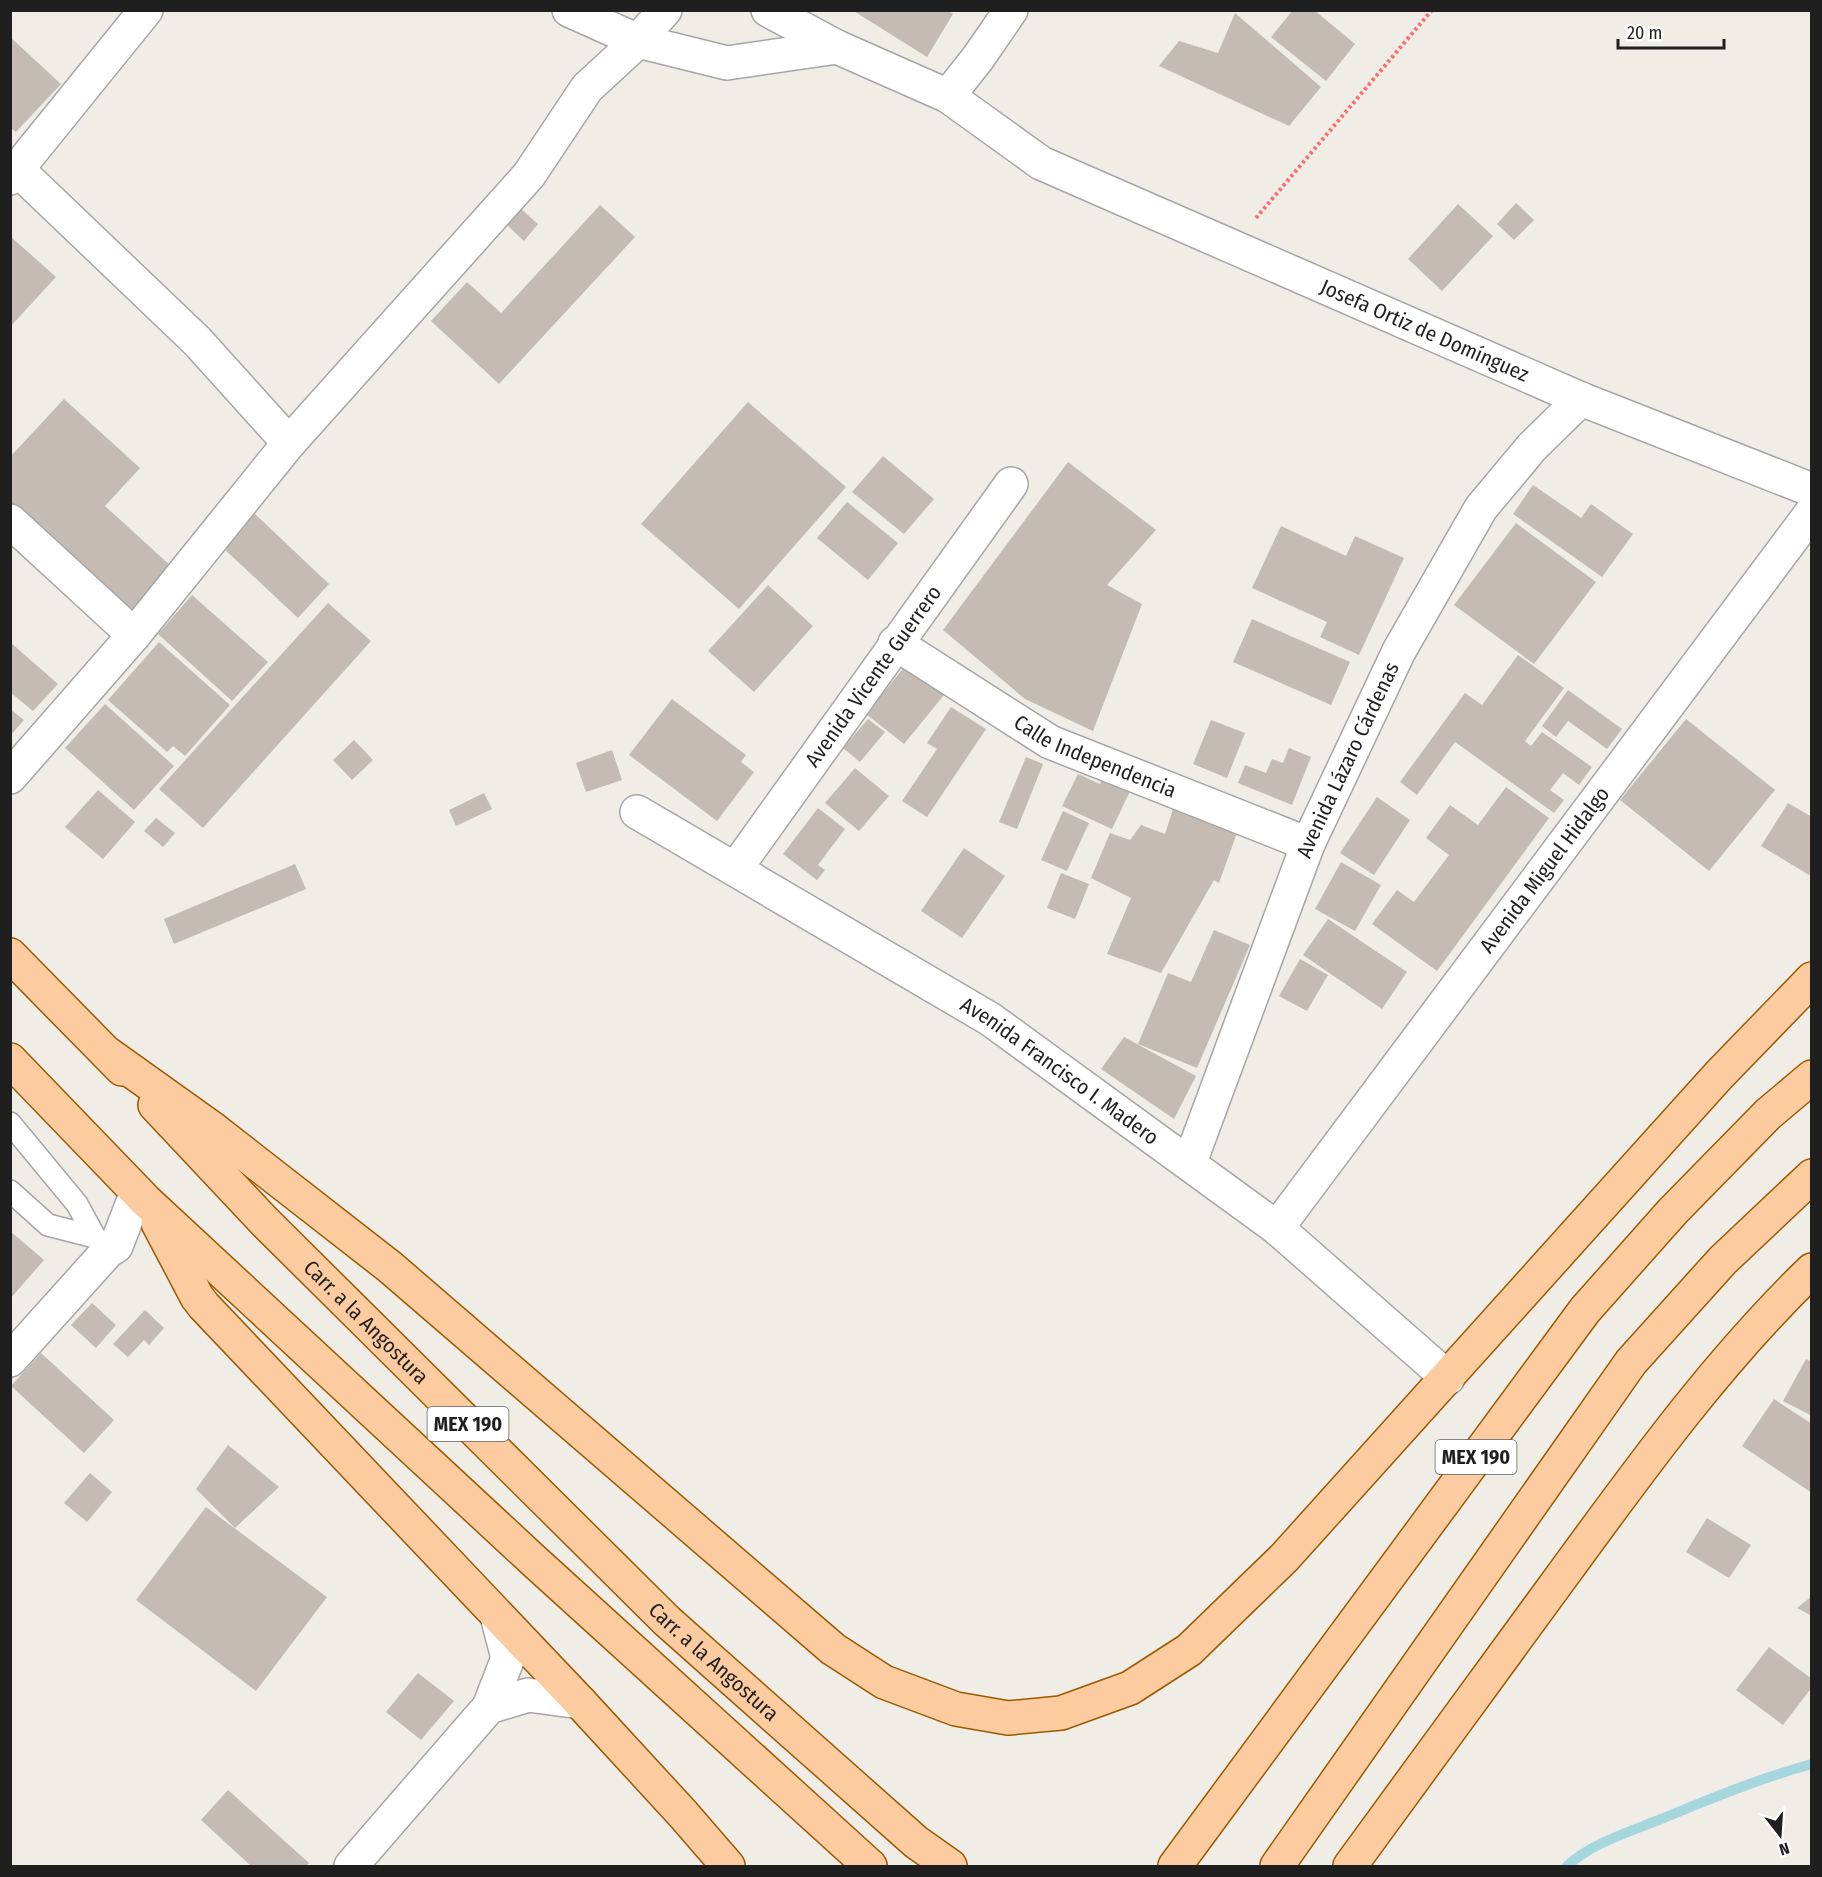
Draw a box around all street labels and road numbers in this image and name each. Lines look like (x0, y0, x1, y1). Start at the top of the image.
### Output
street label: Josefa Ortiz de Domínguez (1316, 274, 1533, 388)
street label: Avenida Vicente Guerrero (800, 580, 947, 772)
street label: Avenida Lázaro Cárdenas (1291, 658, 1405, 862)
street label: Calle Independencia (1009, 709, 1180, 804)
street label: Avenida Miguel Hidalgo (1474, 782, 1615, 958)
street label: Avenida Francisco I. Madero (956, 992, 1164, 1151)
street label: Carr. a la Angostura (298, 1255, 434, 1390)
road number: MEX 190 (428, 1407, 508, 1441)
road number: MEX 190 (1436, 1440, 1516, 1474)
street label: Carr. a la Angostura (643, 1597, 784, 1727)

